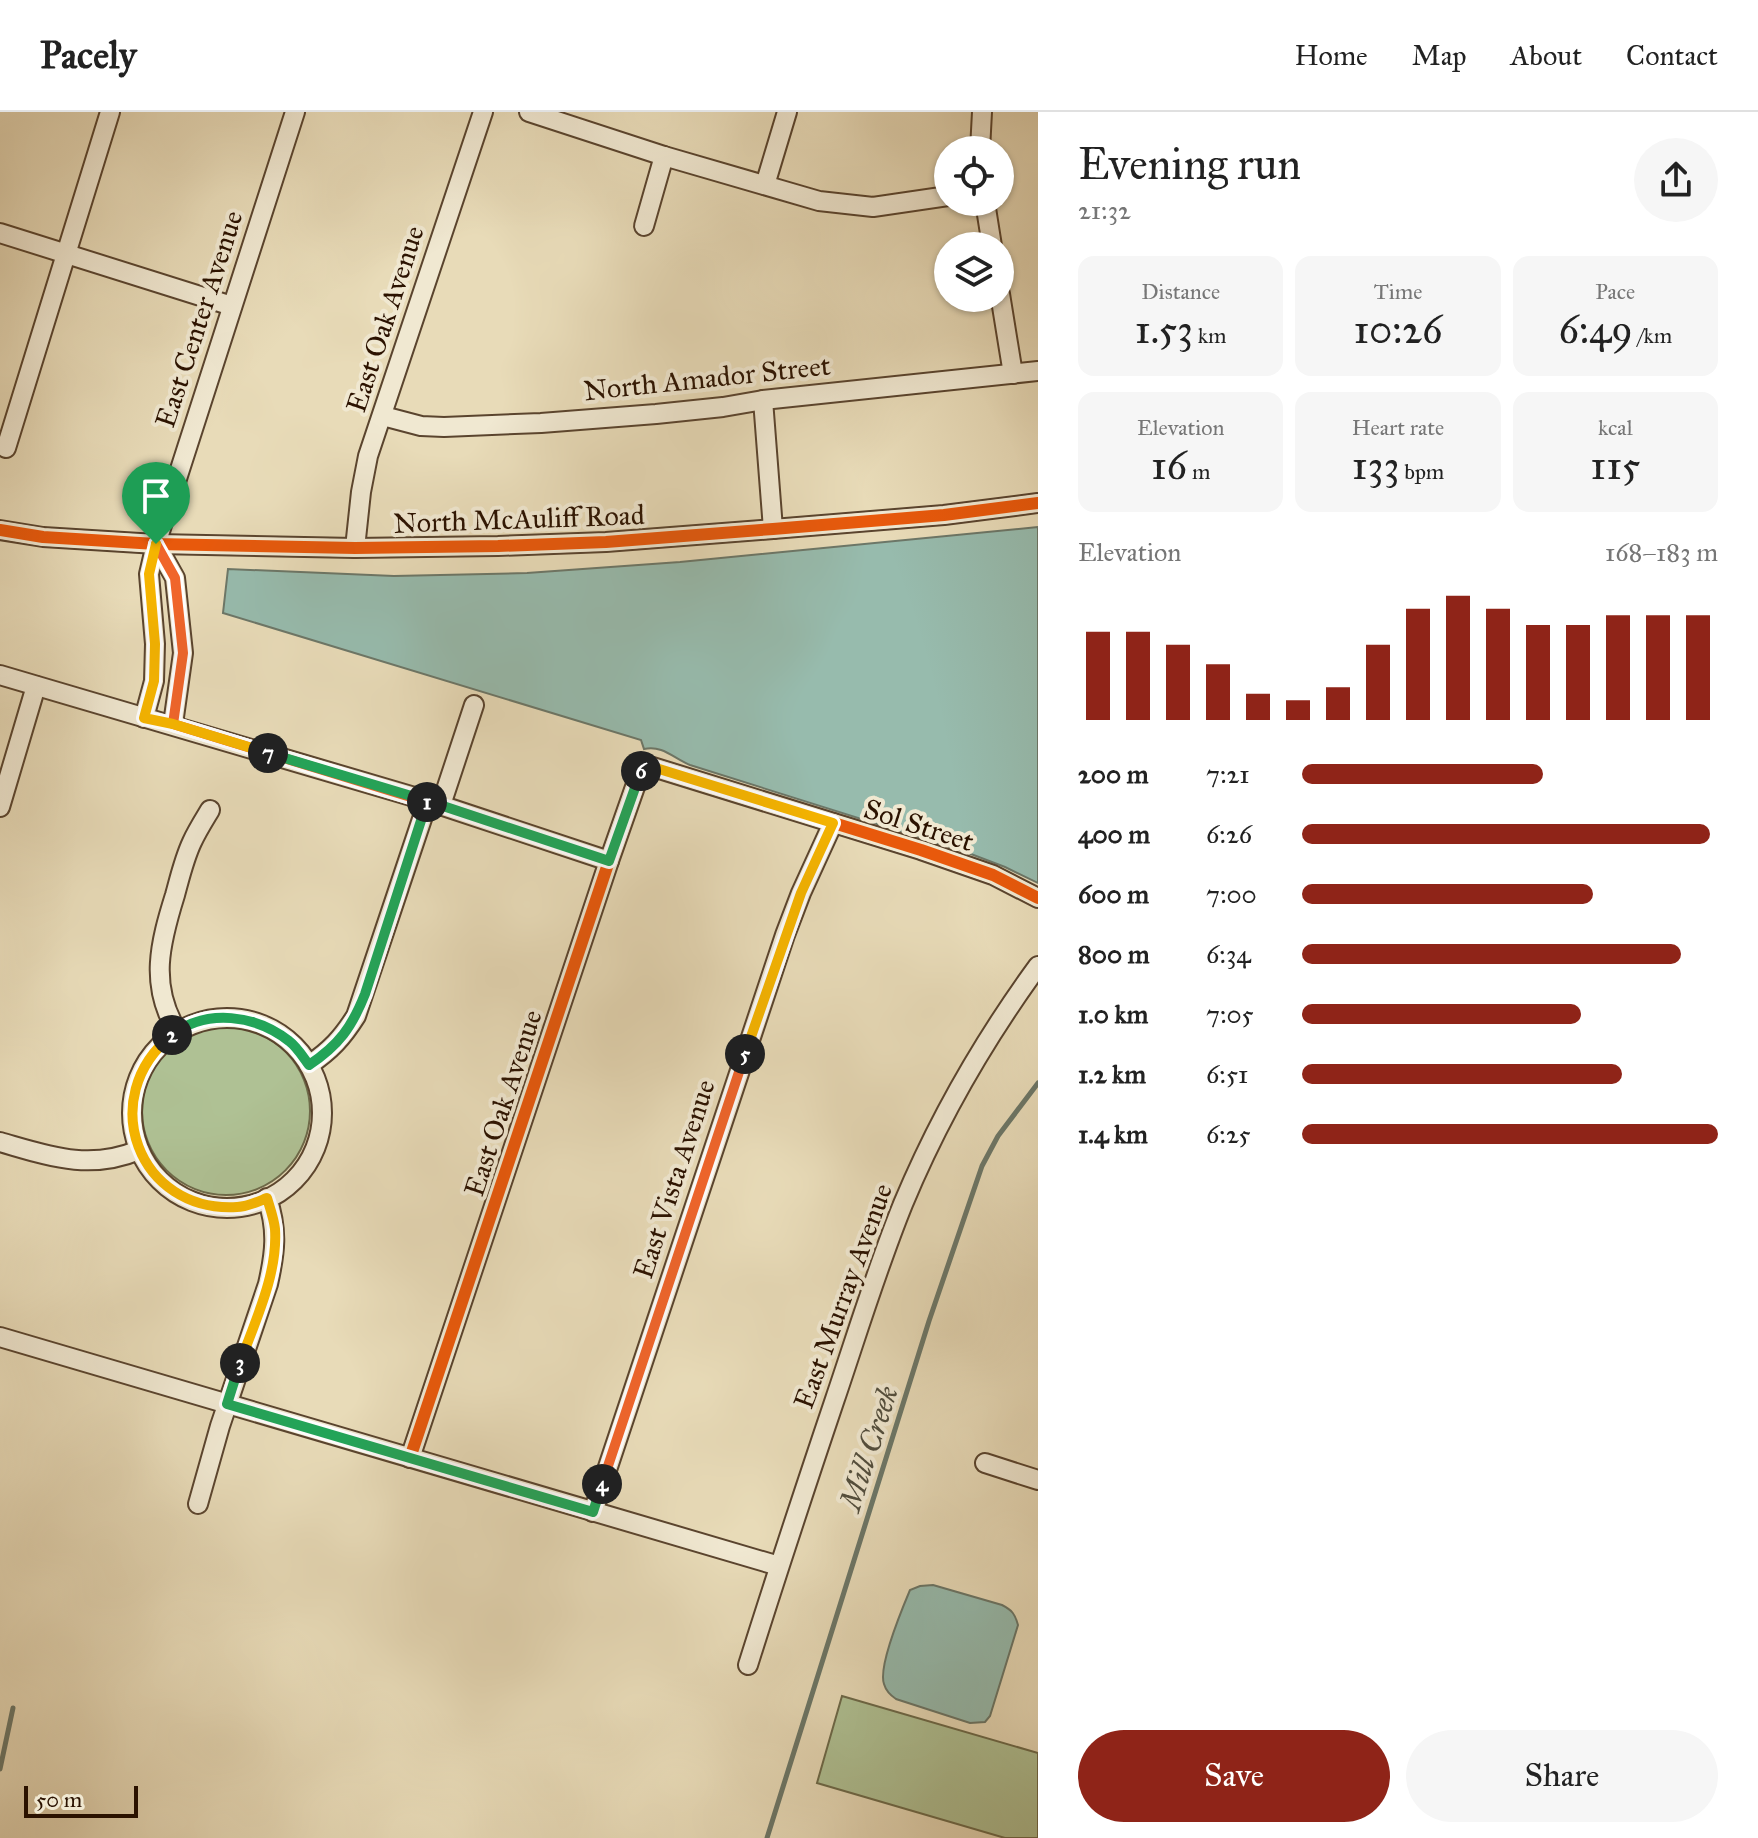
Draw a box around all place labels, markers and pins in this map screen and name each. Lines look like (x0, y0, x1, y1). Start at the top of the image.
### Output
pin (122, 462, 190, 544)
pin: 7 (248, 733, 288, 773)
pin: 6 (621, 751, 661, 791)
pin: 1 (407, 782, 447, 822)
pin: 2 (152, 1015, 192, 1055)
pin: 5 (725, 1034, 765, 1074)
pin: 3 (220, 1343, 260, 1383)
pin: 4 (582, 1464, 622, 1504)

